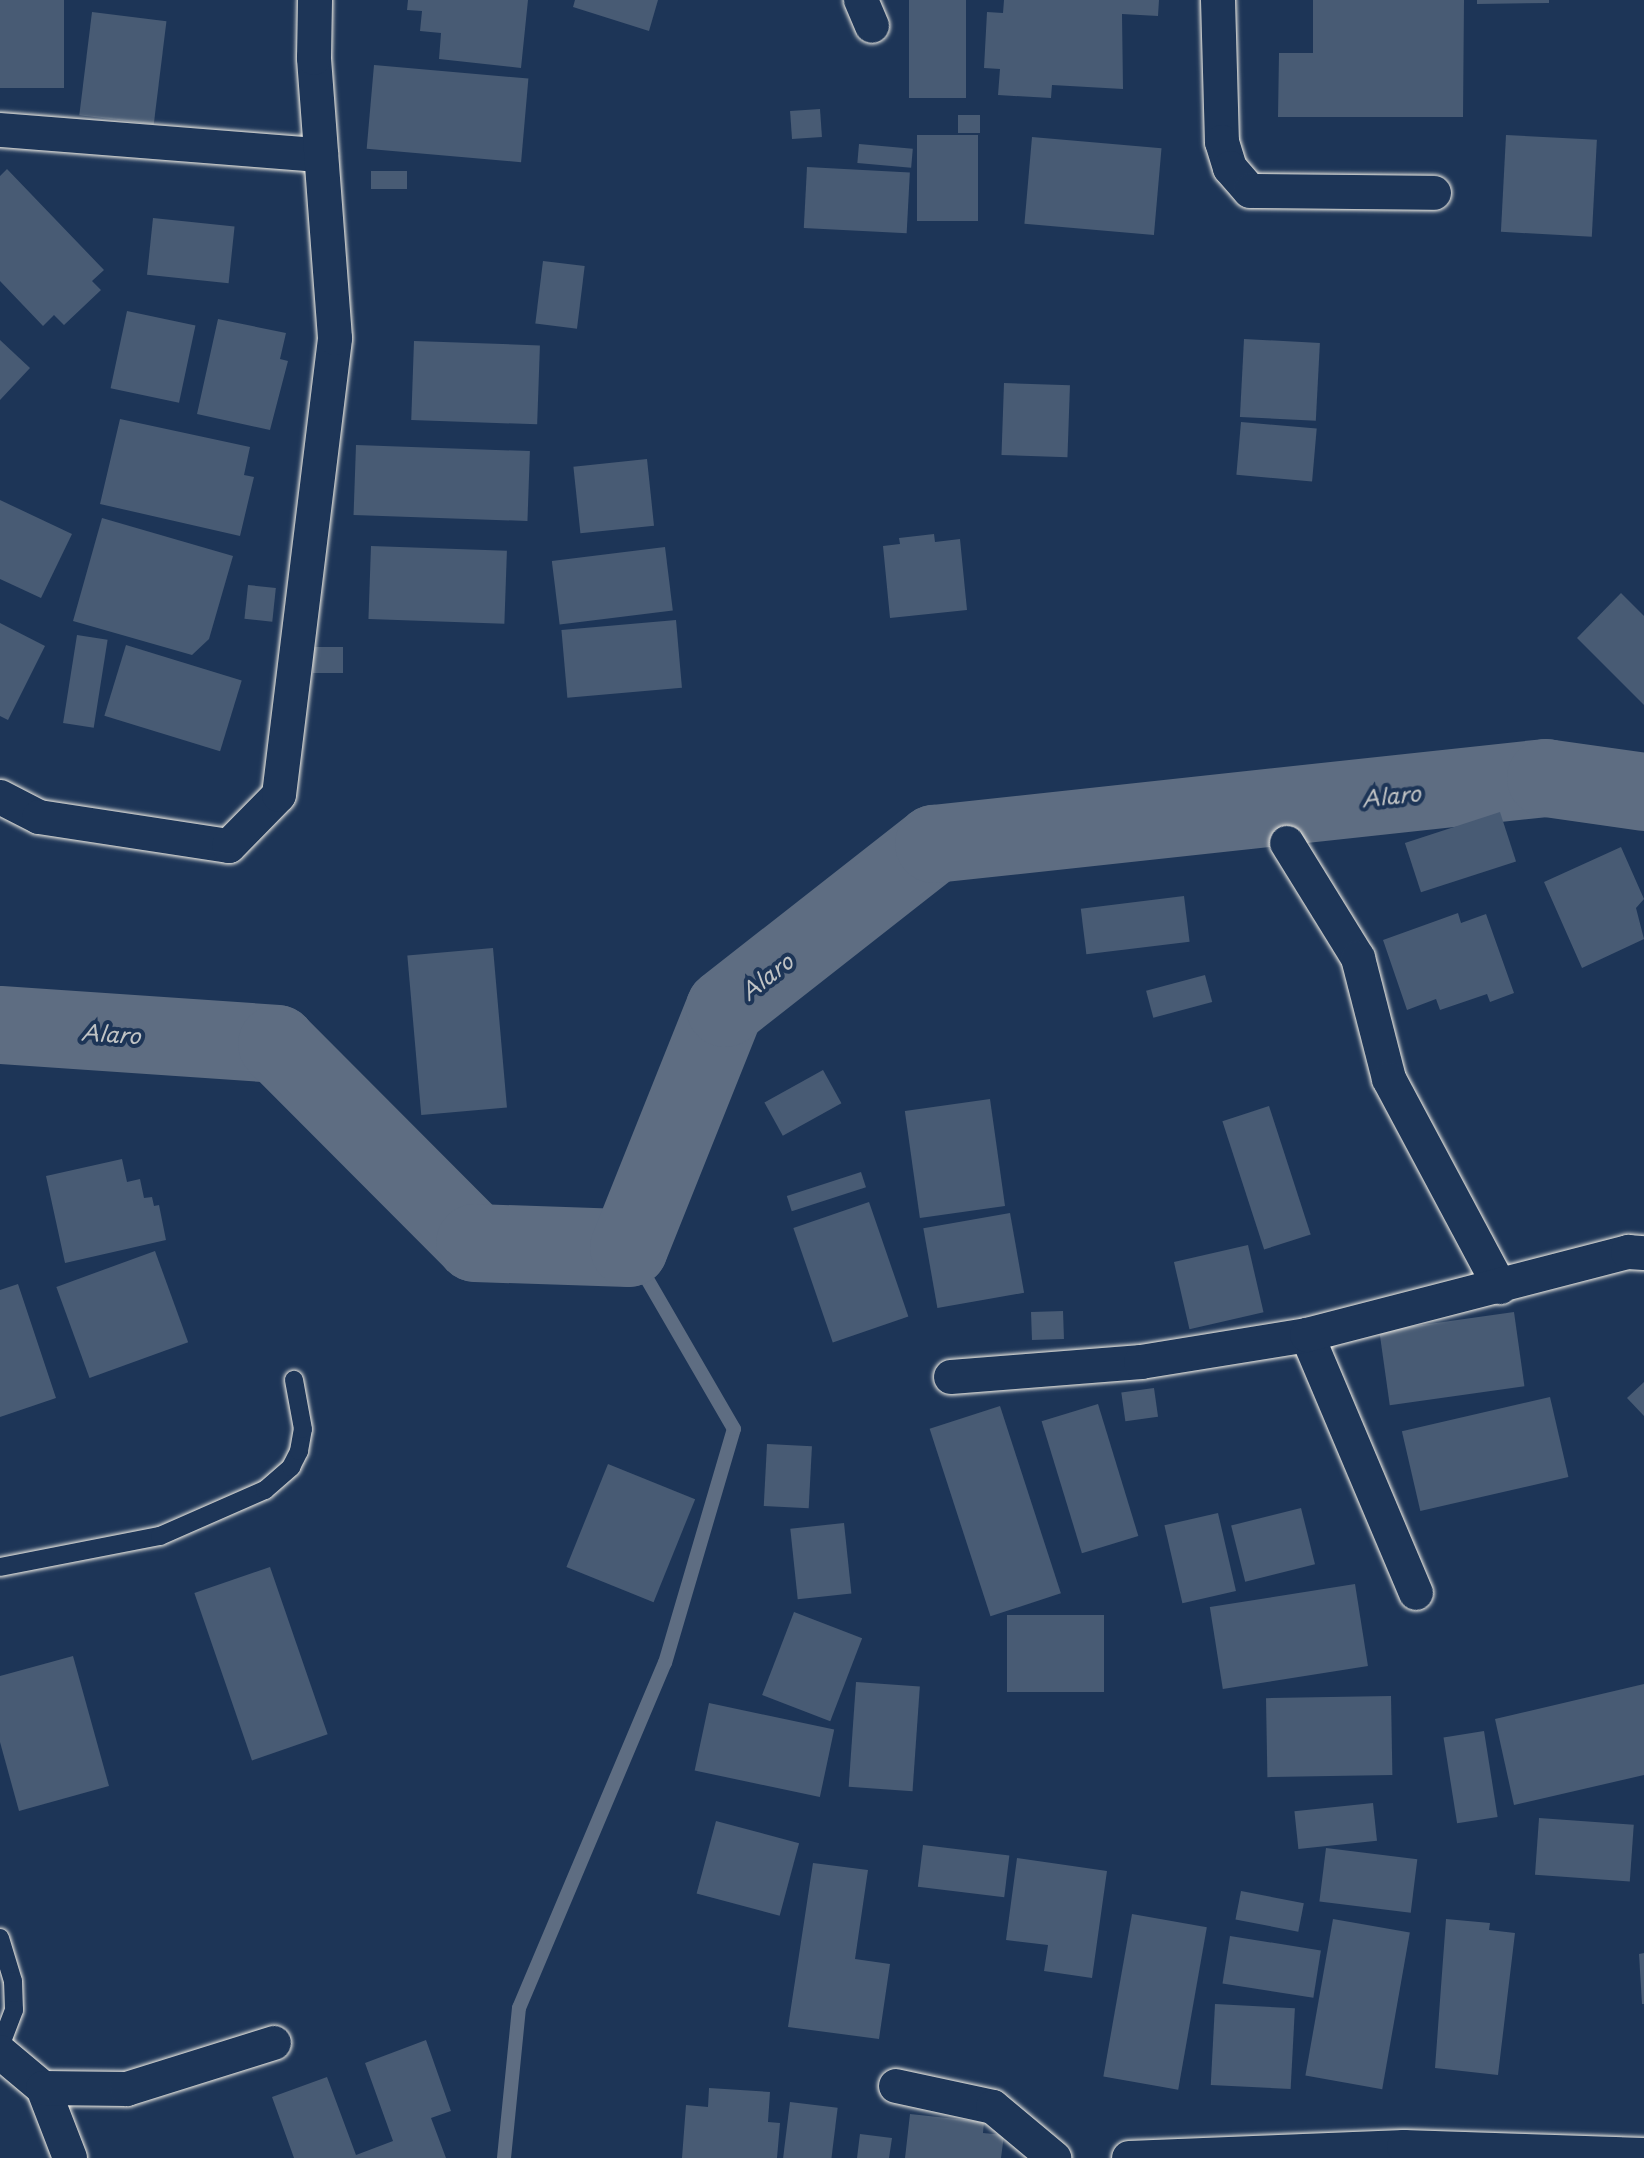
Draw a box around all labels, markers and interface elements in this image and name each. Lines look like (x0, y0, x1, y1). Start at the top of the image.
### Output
water label: Alaro (1360, 779, 1422, 811)
water label: Alaro (735, 947, 797, 1005)
water label: Alaro (80, 1018, 142, 1048)

